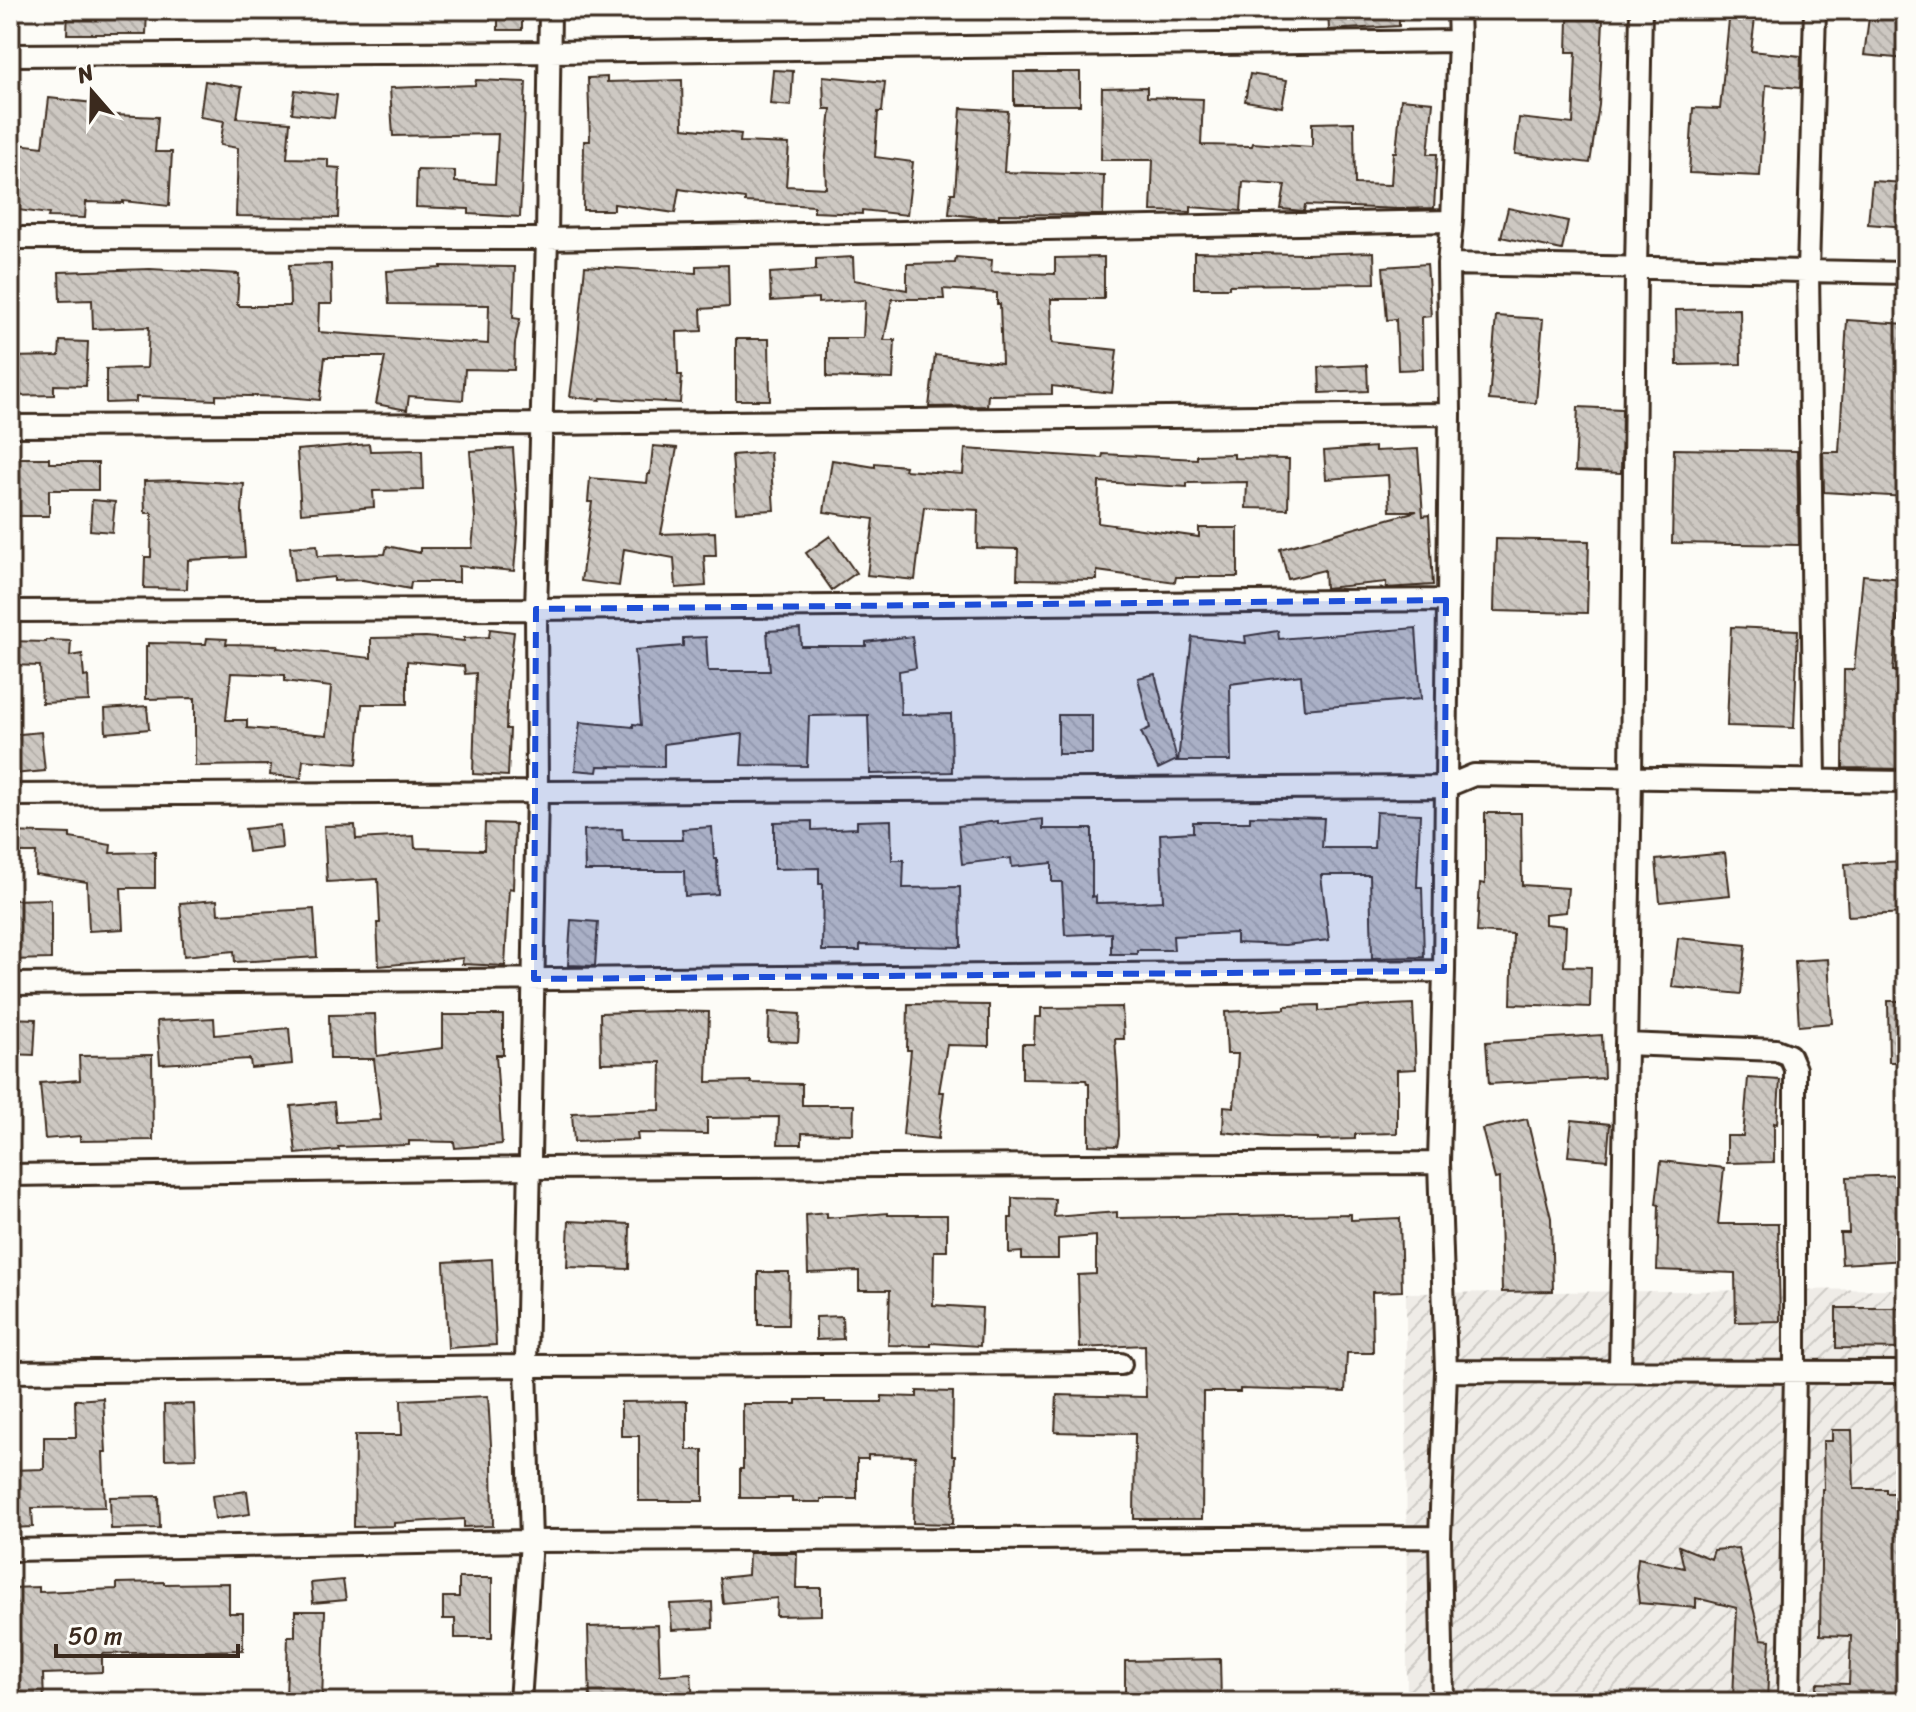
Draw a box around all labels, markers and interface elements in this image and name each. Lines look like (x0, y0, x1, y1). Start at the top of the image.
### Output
north arrow (52, 52, 132, 132)
text: N (71, 52, 100, 95)
scale bar (56, 1608, 238, 1658)
text: 50 m (68, 1615, 123, 1657)

